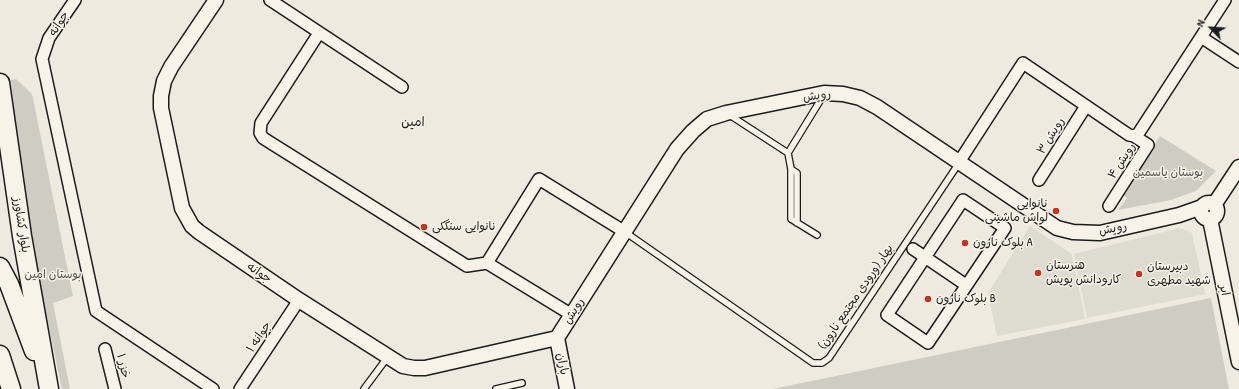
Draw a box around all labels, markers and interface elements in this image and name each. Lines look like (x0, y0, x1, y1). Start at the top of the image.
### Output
north arrow (1191, 8, 1231, 48)
street label: جوانه (46, 9, 72, 39)
text: N (1193, 17, 1208, 29)
street label: رویش (802, 87, 832, 105)
district label: امین (401, 115, 425, 131)
street label: رویش ۳ (1034, 115, 1068, 157)
street label: رویش ۴ (1105, 140, 1139, 182)
park label: بوستان یاسمین (1133, 166, 1203, 180)
street label: بلوار کشاورز (10, 196, 32, 254)
place label: نانوایی لواش ماشینی (985, 197, 1048, 225)
marker: نانوایی لواش ماشینی (1051, 206, 1061, 216)
street label: رویش (1098, 219, 1128, 239)
place label: نانوایی سنگکی (432, 220, 496, 234)
marker: نانوایی سنگکی (419, 222, 429, 232)
place label: بلوک نارون A (973, 236, 1033, 250)
marker: بلوک نارون A (960, 238, 970, 248)
street label: بهار (ورودی مجتمع نارون) (815, 242, 897, 352)
street label: جوانه (244, 259, 274, 287)
place label: هنرستان کارودانش پویش (1046, 259, 1121, 287)
place label: دبیرستان شهید مطهری (1147, 260, 1211, 288)
park label: بوستان امین (24, 268, 82, 282)
marker: هنرستان کارودانش پویش (1033, 268, 1043, 278)
marker: دبیرستان شهید مطهری (1134, 269, 1144, 279)
street label: ابر (1216, 283, 1232, 297)
place label: بلوک نارون B (936, 292, 996, 306)
marker: بلوک نارون B (923, 294, 933, 304)
street label: رویش (560, 295, 588, 327)
street label: جوانه ۱ (244, 319, 274, 355)
street label: خزر ۱ (113, 352, 133, 380)
street label: باران (553, 352, 571, 376)

